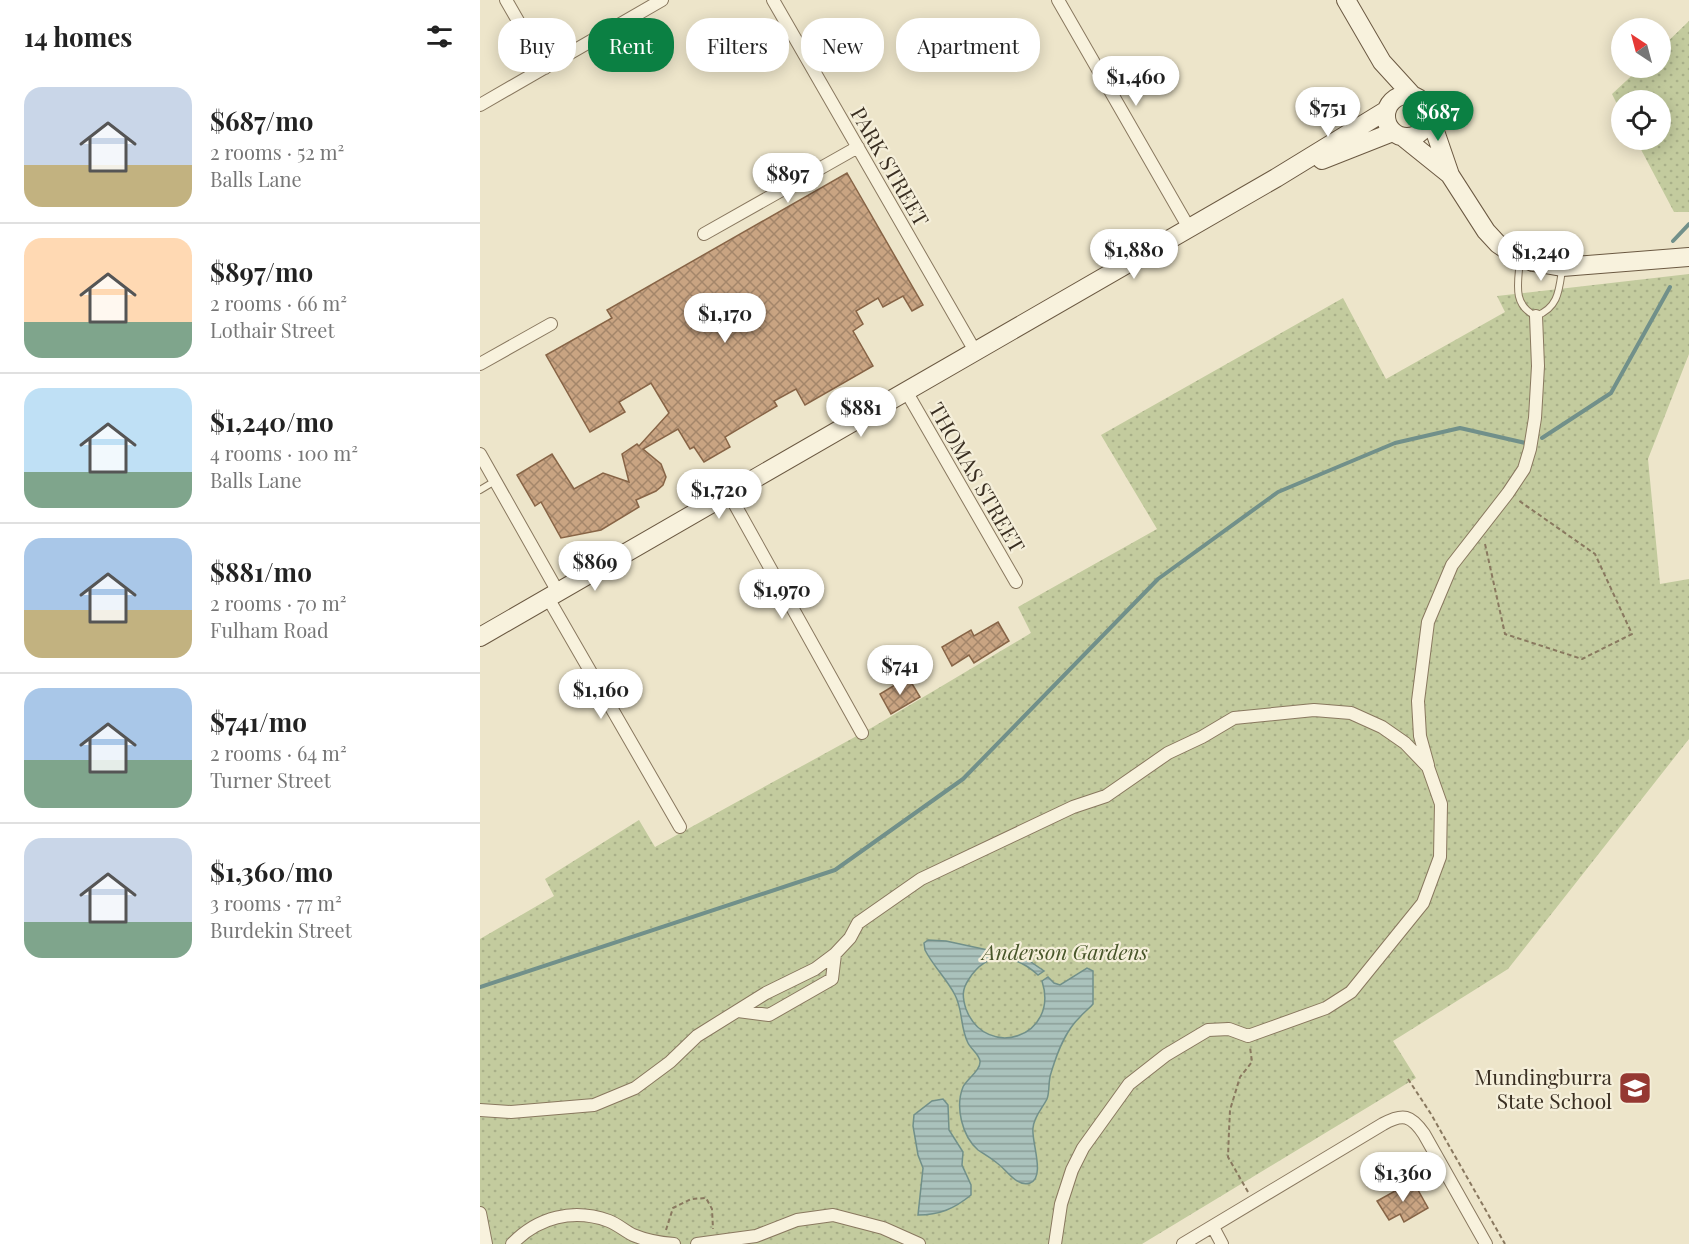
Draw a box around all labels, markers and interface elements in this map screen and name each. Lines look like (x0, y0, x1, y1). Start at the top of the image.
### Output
chip: Buy (498, 18, 576, 72)
chip: Rent (588, 18, 674, 72)
chip: Filters (686, 18, 789, 72)
chip: New (801, 18, 884, 72)
chip: Apartment (896, 18, 1040, 72)
north arrow (1611, 18, 1671, 78)
map controls (1611, 18, 1671, 150)
text: 14 homes (24, 19, 132, 54)
icon: filters (423, 20, 456, 53)
pin: $1,460 (1087, 56, 1185, 107)
text: $1,460 (1106, 62, 1166, 89)
pin: $751 (1292, 87, 1364, 138)
button: locate (1611, 90, 1671, 150)
pin: $687 (1402, 91, 1474, 142)
text: $751 (1309, 93, 1347, 120)
text: $687 (1416, 97, 1460, 124)
street label: PARK STREET (846, 101, 936, 231)
text: $687/mo (210, 103, 313, 138)
icon: home (72, 111, 144, 183)
text: 2 rooms · 52 m² (210, 138, 344, 165)
pin: $897 (752, 153, 824, 204)
text: $897 (767, 159, 809, 186)
text: Balls Lane (210, 165, 302, 192)
pin: $1,880 (1085, 229, 1183, 280)
pin: $1,240 (1492, 231, 1590, 282)
text: $1,880 (1104, 235, 1164, 262)
text: $1,240 (1512, 237, 1570, 264)
text: $897/mo (210, 254, 313, 289)
icon: home (72, 262, 144, 334)
text: 2 rooms · 66 m² (210, 289, 347, 316)
pin: $1,170 (676, 293, 774, 344)
text: $1,170 (698, 299, 752, 326)
text: Lothair Street (210, 316, 335, 343)
pin: $881 (825, 387, 897, 438)
text: $881 (840, 393, 882, 420)
street label: THOMAS STREET (924, 397, 1032, 557)
text: $1,240/mo (210, 404, 334, 439)
icon: home (72, 412, 144, 484)
text: 4 rooms · 100 m² (210, 439, 358, 466)
text: Balls Lane (210, 466, 302, 493)
pin: $1,720 (670, 469, 768, 520)
text: $1,720 (691, 475, 747, 502)
pin: $869 (559, 541, 631, 592)
text: $869 (573, 547, 617, 574)
text: $881/mo (210, 554, 312, 589)
icon: home (72, 562, 144, 634)
pin: $1,970 (733, 569, 831, 620)
text: $1,970 (753, 575, 811, 602)
text: 2 rooms · 70 m² (210, 589, 347, 616)
text: Fulham Road (210, 616, 329, 643)
pin: $741 (864, 645, 936, 696)
text: $741 (881, 651, 919, 678)
pin: $1,160 (552, 669, 650, 720)
text: $1,160 (573, 675, 629, 702)
text: $741/mo (210, 704, 307, 739)
icon: home (72, 712, 144, 784)
text: 2 rooms · 64 m² (210, 739, 347, 766)
text: Turner Street (210, 766, 331, 793)
text: $1,360/mo (210, 854, 333, 889)
icon: home (72, 862, 144, 934)
text: 3 rooms · 77 m² (210, 889, 342, 916)
text: Burdekin Street (210, 916, 352, 943)
park label: Anderson Gardens (980, 937, 1148, 965)
place label: Mundingburra State School (1474, 1062, 1613, 1114)
school or university icon: Mundingburra State School (1617, 1070, 1653, 1106)
pin: $1,360 (1354, 1152, 1452, 1203)
text: $1,360 (1374, 1158, 1432, 1185)

